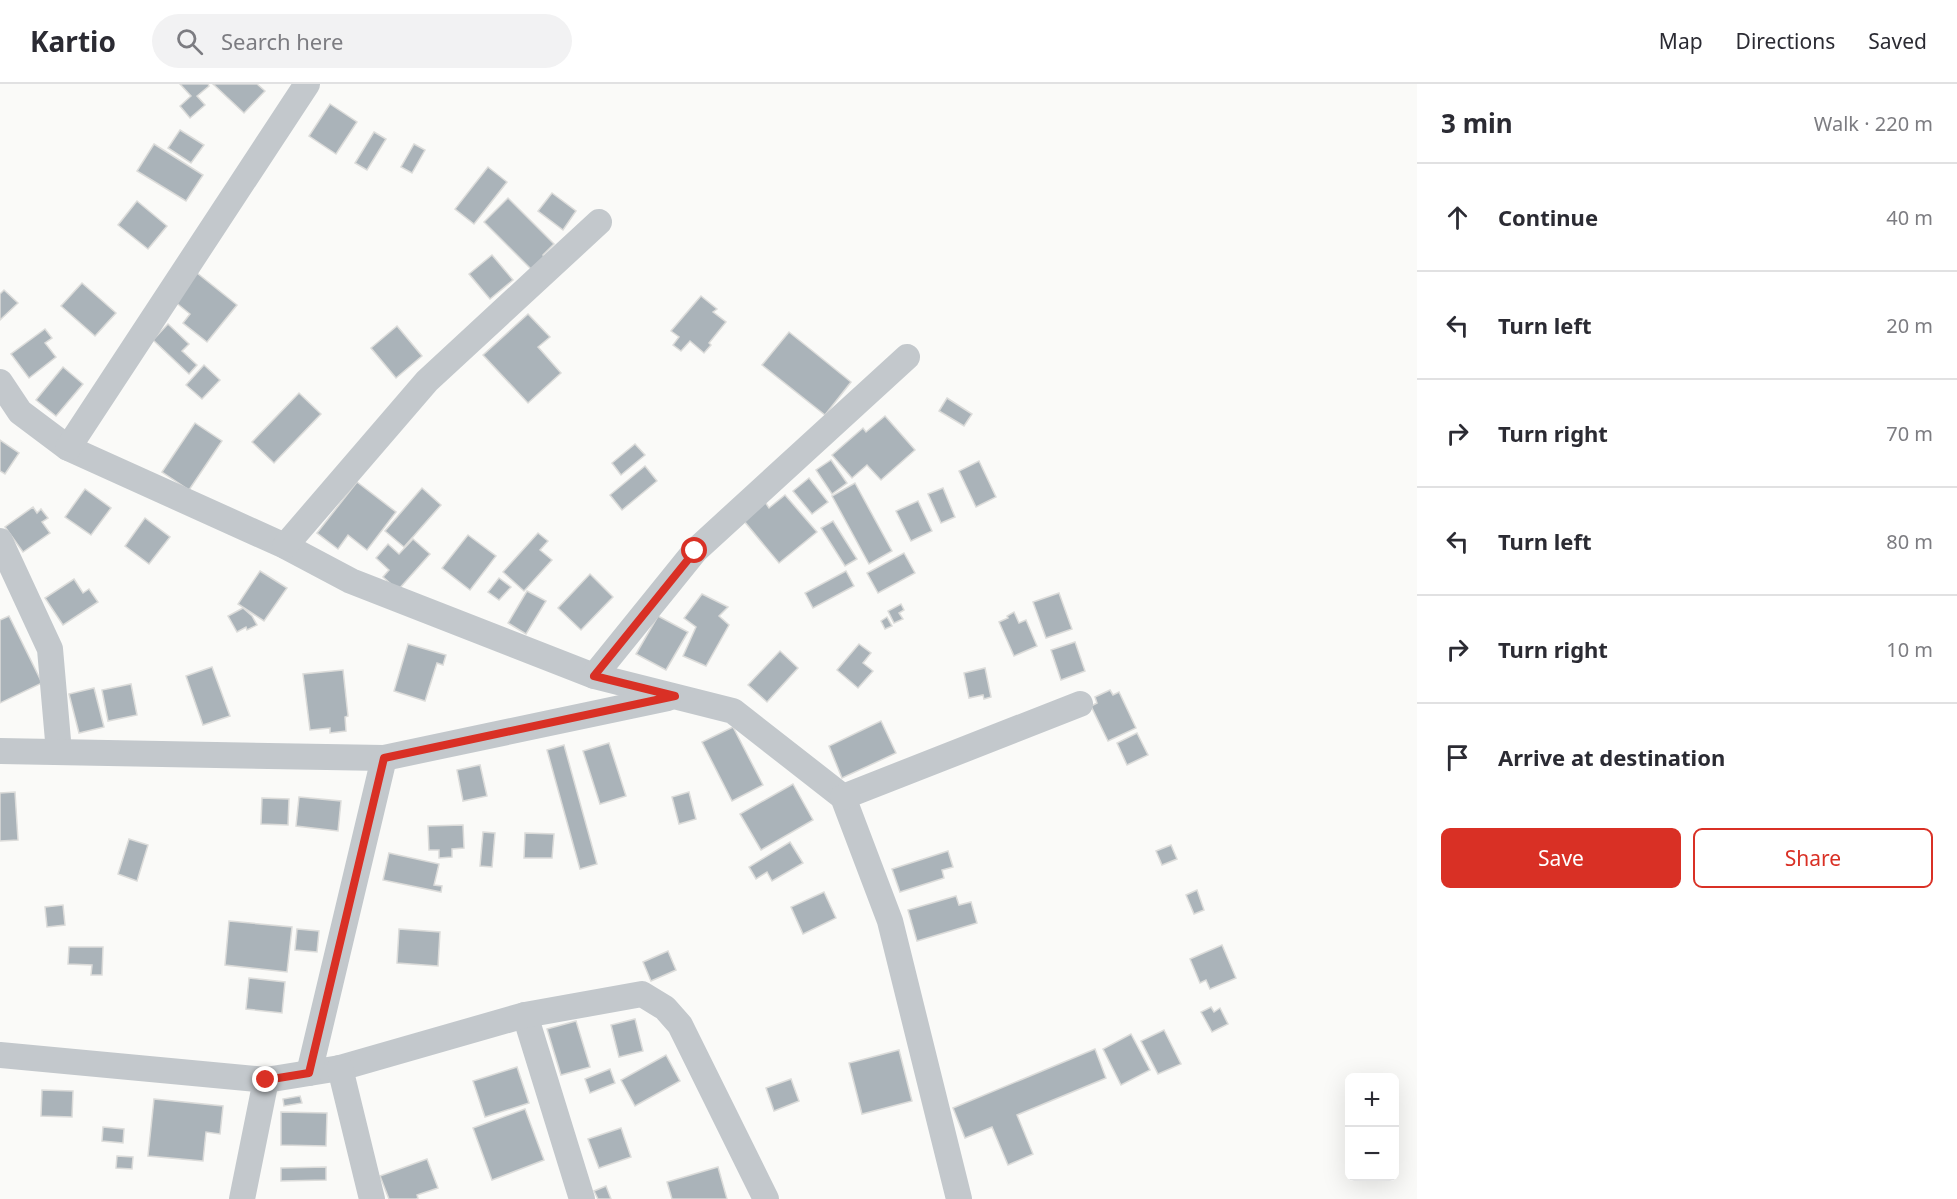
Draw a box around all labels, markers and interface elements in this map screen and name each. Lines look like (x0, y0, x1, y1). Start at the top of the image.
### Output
search box (152, 14, 572, 68)
text: Kartio (30, 22, 116, 60)
icon: search (173, 25, 206, 58)
text: Search here (221, 26, 343, 56)
text: Map (1659, 27, 1703, 55)
text: Directions (1736, 27, 1835, 55)
text: Saved (1868, 27, 1927, 55)
text: 3 min (1441, 105, 1513, 141)
text: Walk · 220 m (1814, 110, 1933, 137)
icon: ahead (1441, 201, 1474, 234)
text: Continue (1498, 202, 1598, 232)
text: 40 m (1886, 204, 1933, 231)
icon: left (1441, 309, 1474, 342)
text: Turn left (1498, 310, 1592, 340)
text: 20 m (1886, 312, 1933, 339)
icon: right (1441, 417, 1474, 450)
text: Turn right (1498, 418, 1608, 448)
text: 70 m (1886, 420, 1933, 447)
icon: left (1441, 525, 1474, 558)
text: Turn left (1498, 526, 1592, 556)
text: 80 m (1886, 528, 1933, 555)
route start (681, 537, 707, 563)
icon: right (1441, 633, 1474, 666)
text: Turn right (1498, 634, 1608, 664)
text: 10 m (1886, 636, 1933, 663)
icon: arrive (1441, 741, 1474, 774)
text: Arrive at destination (1498, 742, 1725, 772)
button: Save (1441, 828, 1681, 888)
button: Share (1693, 828, 1933, 888)
route end (252, 1066, 278, 1092)
map controls (1345, 1073, 1399, 1181)
button: + (1345, 1073, 1399, 1127)
button: − (1345, 1127, 1399, 1181)

